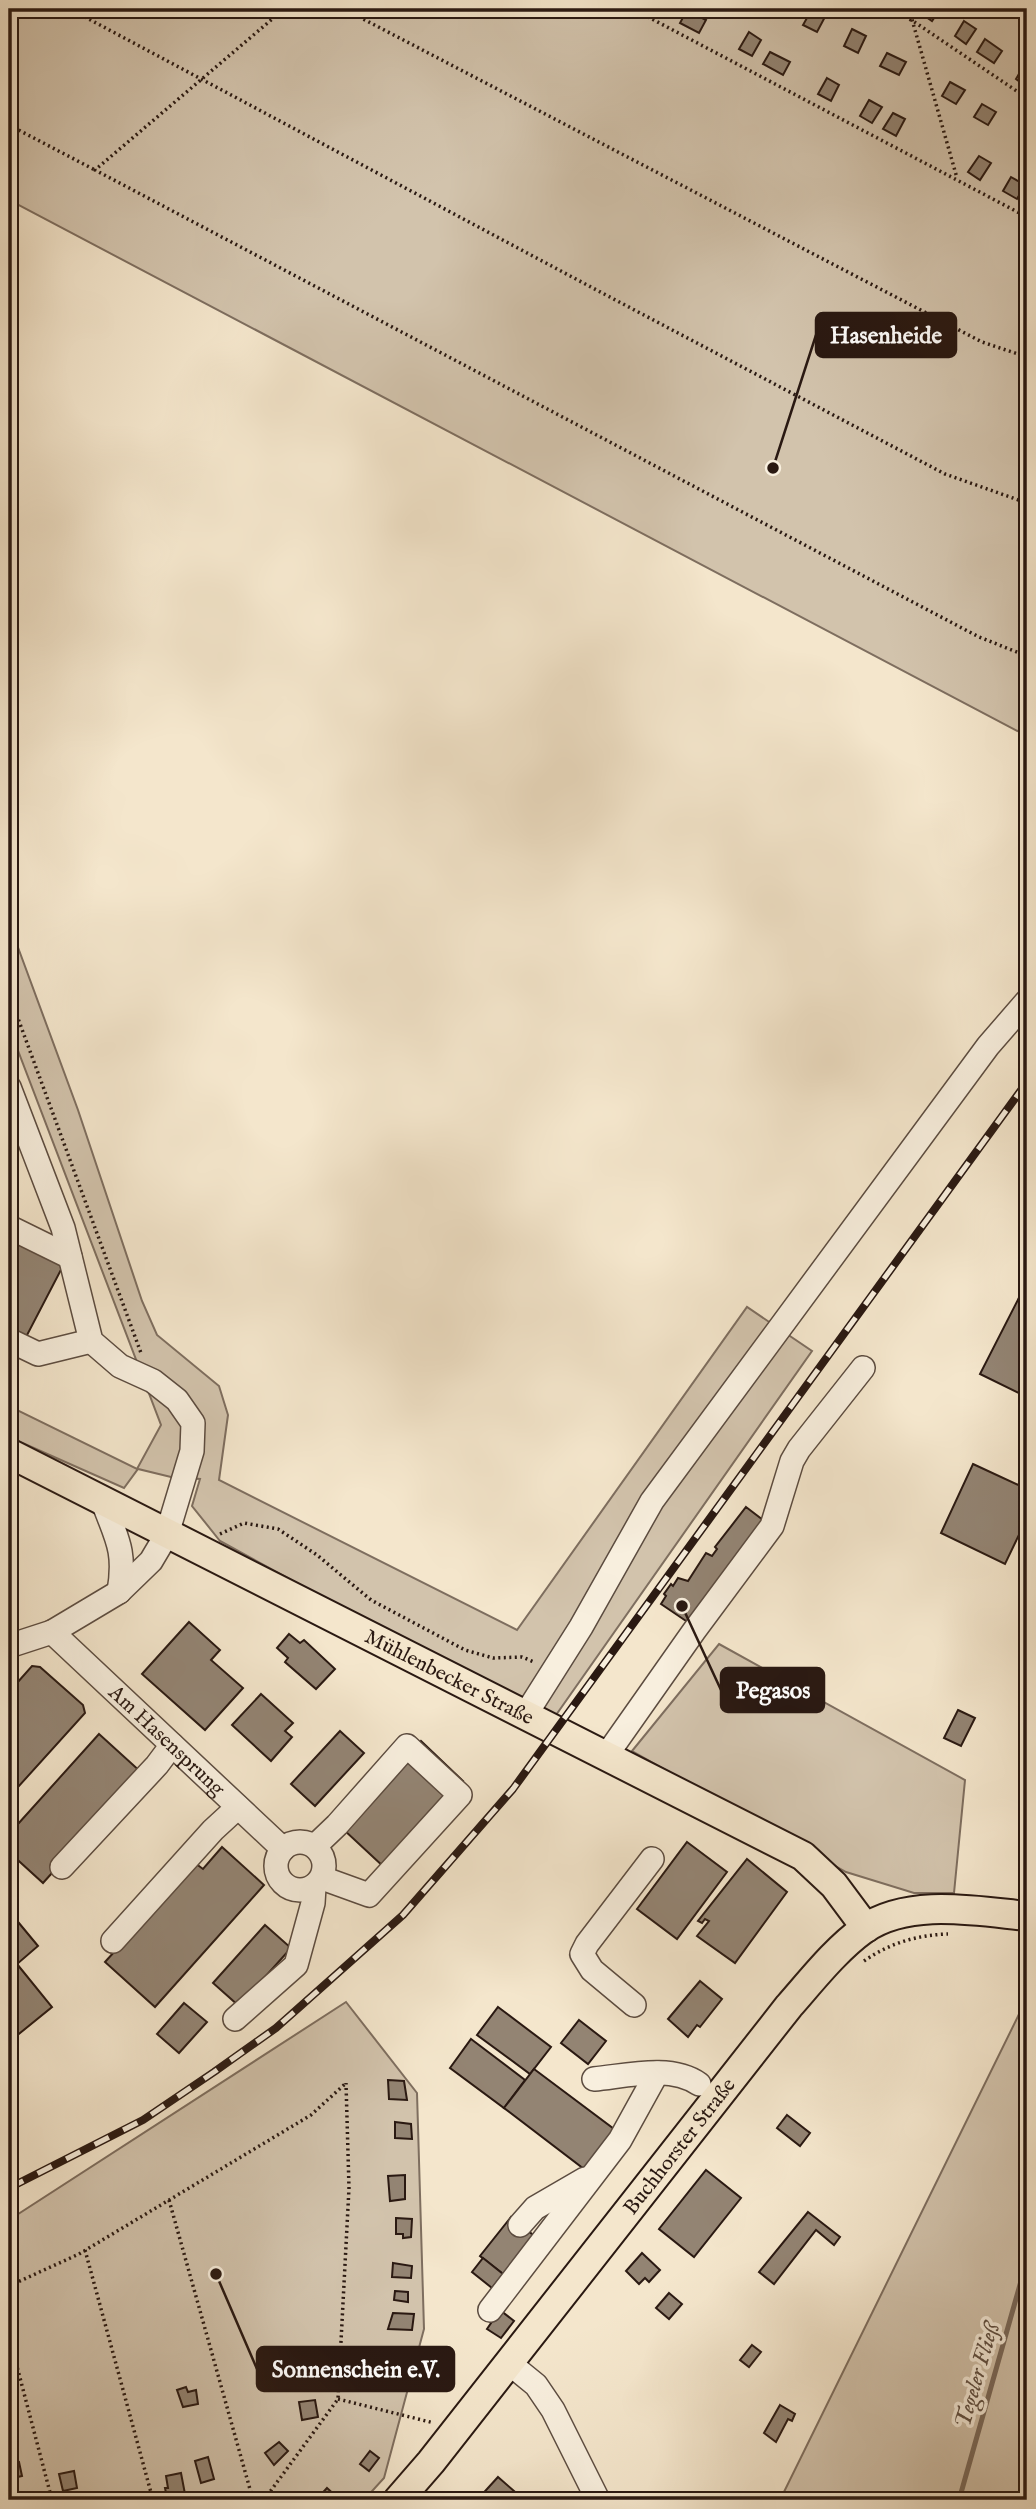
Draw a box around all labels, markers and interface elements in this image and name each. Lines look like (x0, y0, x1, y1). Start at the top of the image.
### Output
callout: Hasenheide (816, 313, 956, 357)
text: Hasenheide (830, 322, 943, 351)
street label: Mühlenbecker Straße (360, 1624, 538, 1732)
callout: Pegasos (721, 1668, 824, 1712)
text: Pegasos (736, 1677, 810, 1706)
street label: Am Hasensprung (101, 1679, 231, 1803)
street label: Buchhorster Straße (618, 2073, 743, 2221)
water label: Tegeler Fließ (949, 2317, 1008, 2432)
callout: Sonnenschein e.V. (257, 2347, 454, 2391)
text: Sonnenschein e.V. (272, 2356, 440, 2385)

